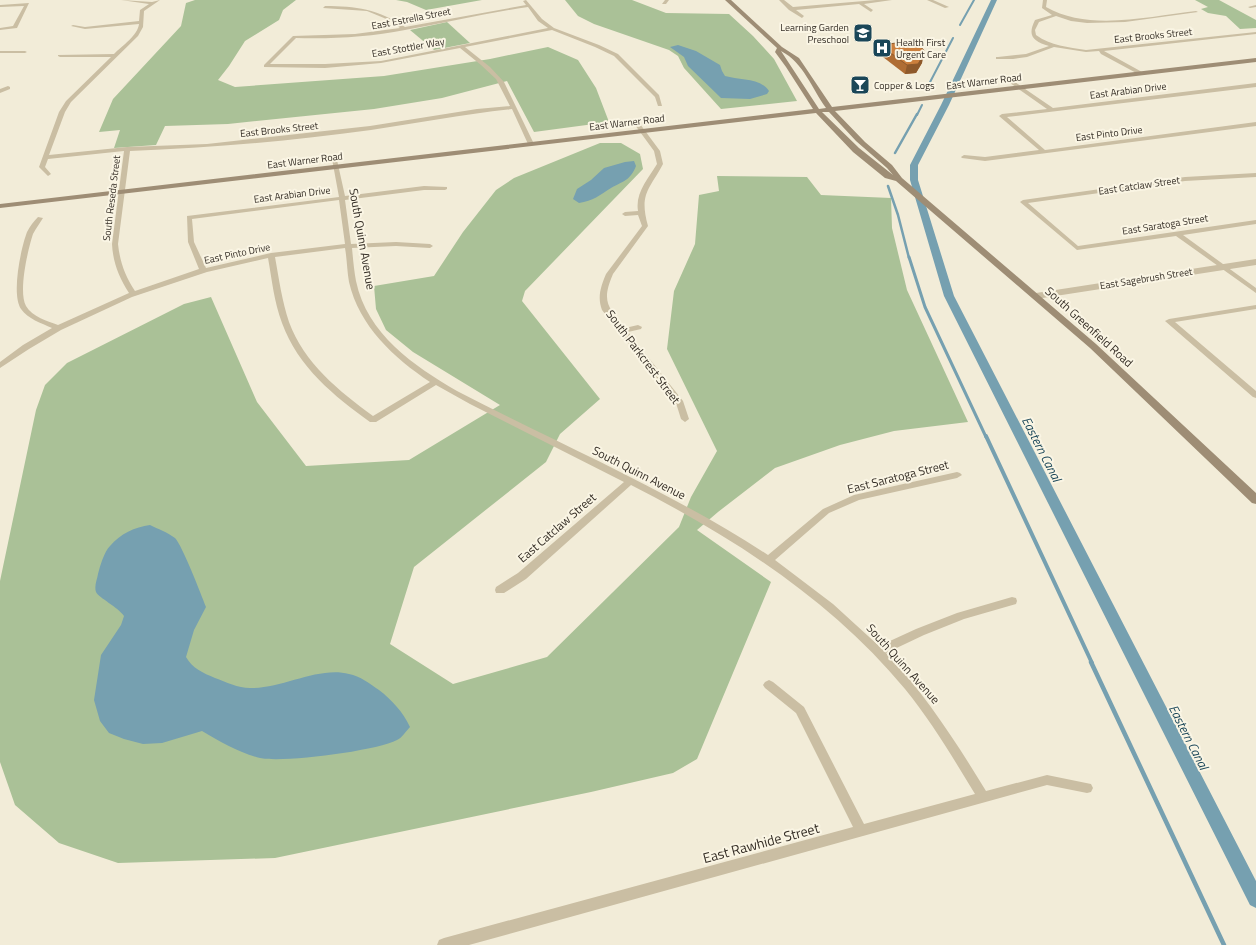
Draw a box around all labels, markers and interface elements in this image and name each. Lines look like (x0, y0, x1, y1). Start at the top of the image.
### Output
street label: East Estrella Street (370, 3, 453, 34)
place label: Learning Garden Preschool (780, 20, 849, 47)
school or university icon: Learning Garden Preschool (852, 22, 874, 44)
street label: East Brooks Street (1113, 24, 1193, 47)
street label: East Stottler Way (371, 34, 446, 61)
place label: Health First Urgent Care (896, 35, 946, 62)
hospital icon: Health First Urgent Care (871, 37, 893, 59)
street label: East Warner Road (946, 69, 1023, 94)
bar icon: Copper & Logs (849, 74, 871, 96)
place label: Copper & Logs (874, 78, 935, 93)
street label: East Arabian Drive (1089, 78, 1167, 103)
street label: East Warner Road (589, 110, 666, 135)
street label: East Brooks Street (239, 118, 319, 141)
street label: East Pinto Drive (1075, 122, 1143, 145)
street label: East Warner Road (267, 148, 344, 173)
street label: South Reseda Street (99, 154, 124, 242)
street label: East Catclaw Street (1097, 172, 1181, 199)
street label: East Arabian Drive (253, 182, 331, 207)
street label: South Quinn Avenue (344, 187, 381, 291)
street label: East Saratoga Street (1121, 210, 1210, 239)
street label: East Pinto Drive (203, 239, 272, 268)
street label: East Sagebrush Street (1099, 264, 1194, 293)
street label: South Greenfield Road (1041, 282, 1138, 371)
street label: South Parkcrest Street (602, 305, 686, 409)
water label: Eastern Canal (1017, 413, 1068, 487)
street label: South Quinn Avenue (589, 441, 689, 504)
street label: East Saratoga Street (845, 455, 951, 498)
street label: East Catclaw Street (513, 488, 601, 567)
street label: South Quinn Avenue (862, 619, 945, 708)
water label: Eastern Canal (1164, 701, 1215, 775)
street label: East Rawhide Street (700, 817, 822, 868)

